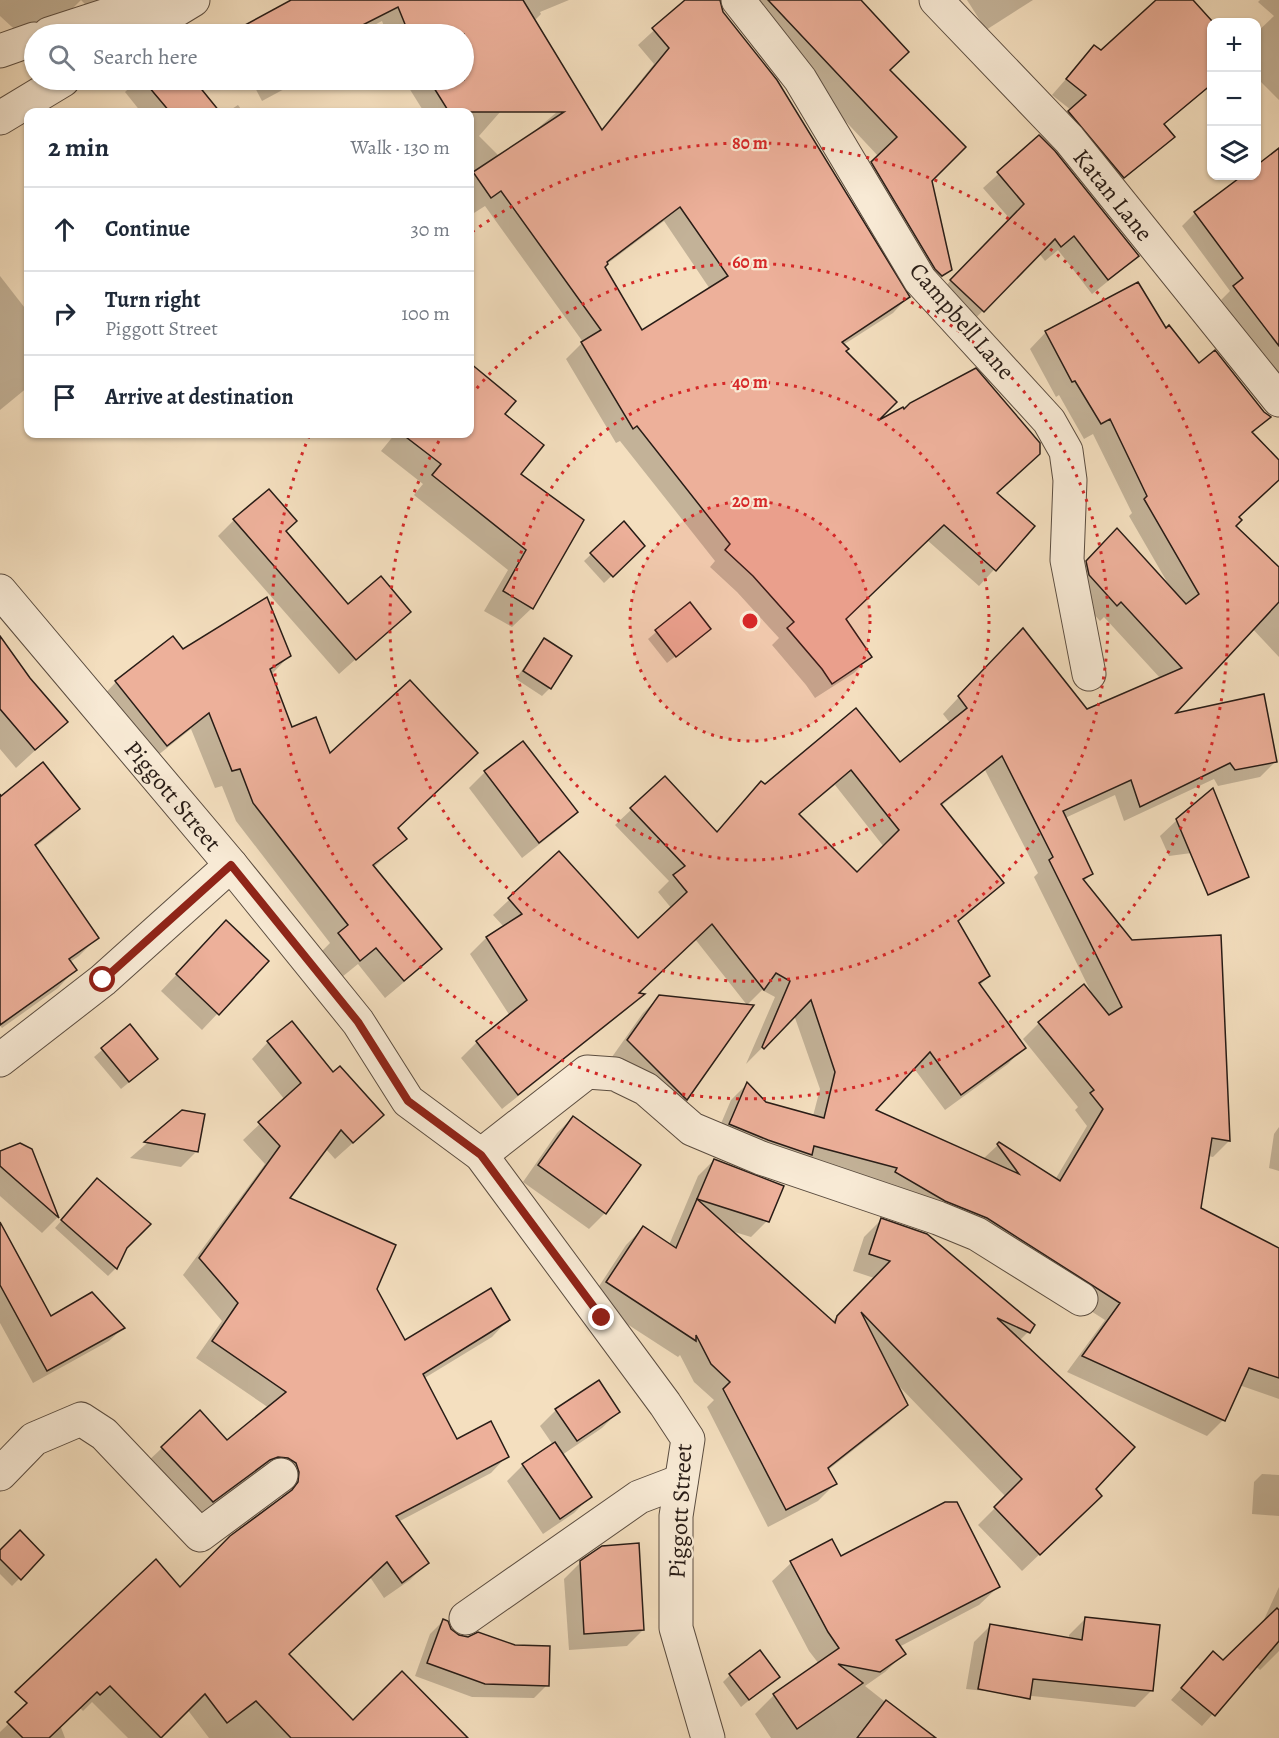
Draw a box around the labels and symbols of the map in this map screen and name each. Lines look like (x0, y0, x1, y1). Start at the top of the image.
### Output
text: 80 m (732, 131, 768, 155)
street label: Katan Lane (1066, 142, 1160, 248)
text: 60 m (732, 250, 768, 274)
street label: Campbell Lane (902, 256, 1022, 386)
text: 40 m (732, 370, 768, 394)
text: 20 m (732, 489, 768, 513)
centre of rings (740, 611, 760, 631)
street label: Piggott Street (117, 734, 229, 858)
route start (89, 966, 115, 992)
route end (588, 1304, 614, 1330)
street label: Piggott Street (660, 1443, 700, 1579)

